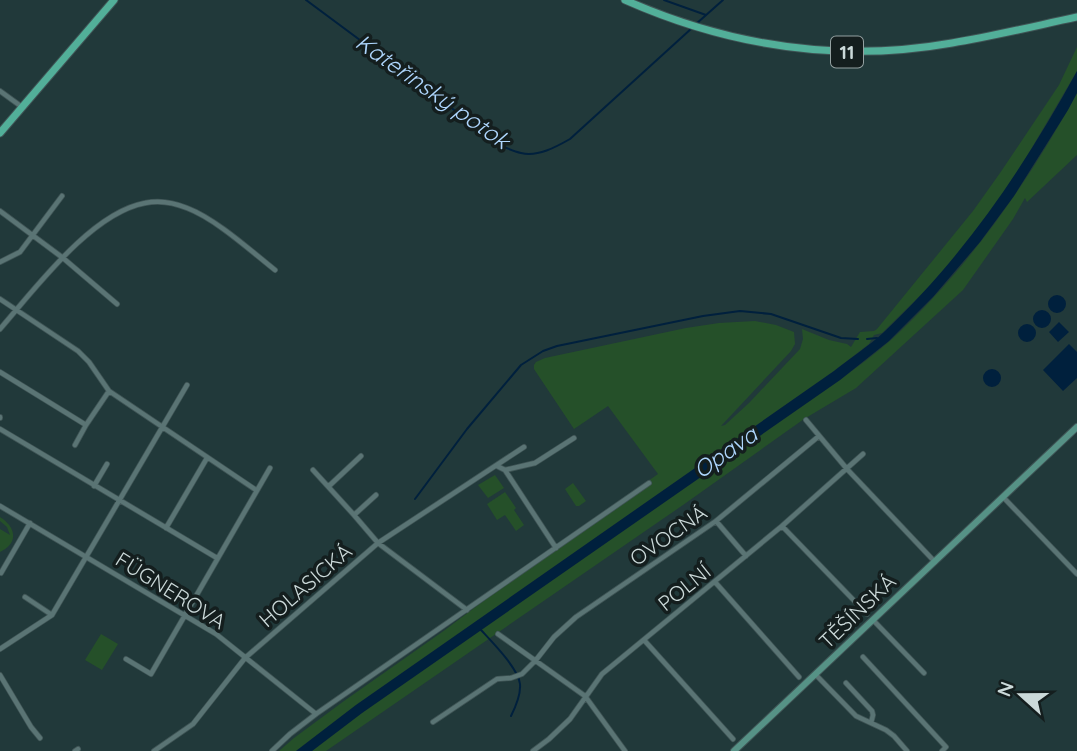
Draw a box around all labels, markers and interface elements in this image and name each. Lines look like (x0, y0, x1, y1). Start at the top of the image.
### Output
water label: Kateřinský potok (350, 27, 517, 156)
road number: 11 (831, 36, 863, 68)
water label: Opava (687, 419, 763, 484)
street label: OVOCNÁ (624, 499, 712, 571)
street label: HOLASICKÁ (253, 538, 357, 632)
street label: FÜGNEROVA (111, 546, 231, 634)
street label: POLNÍ (652, 557, 716, 616)
street label: TĚŠÍNSKÁ (813, 568, 901, 654)
north arrow (986, 660, 1056, 730)
text: N (991, 678, 1019, 700)

